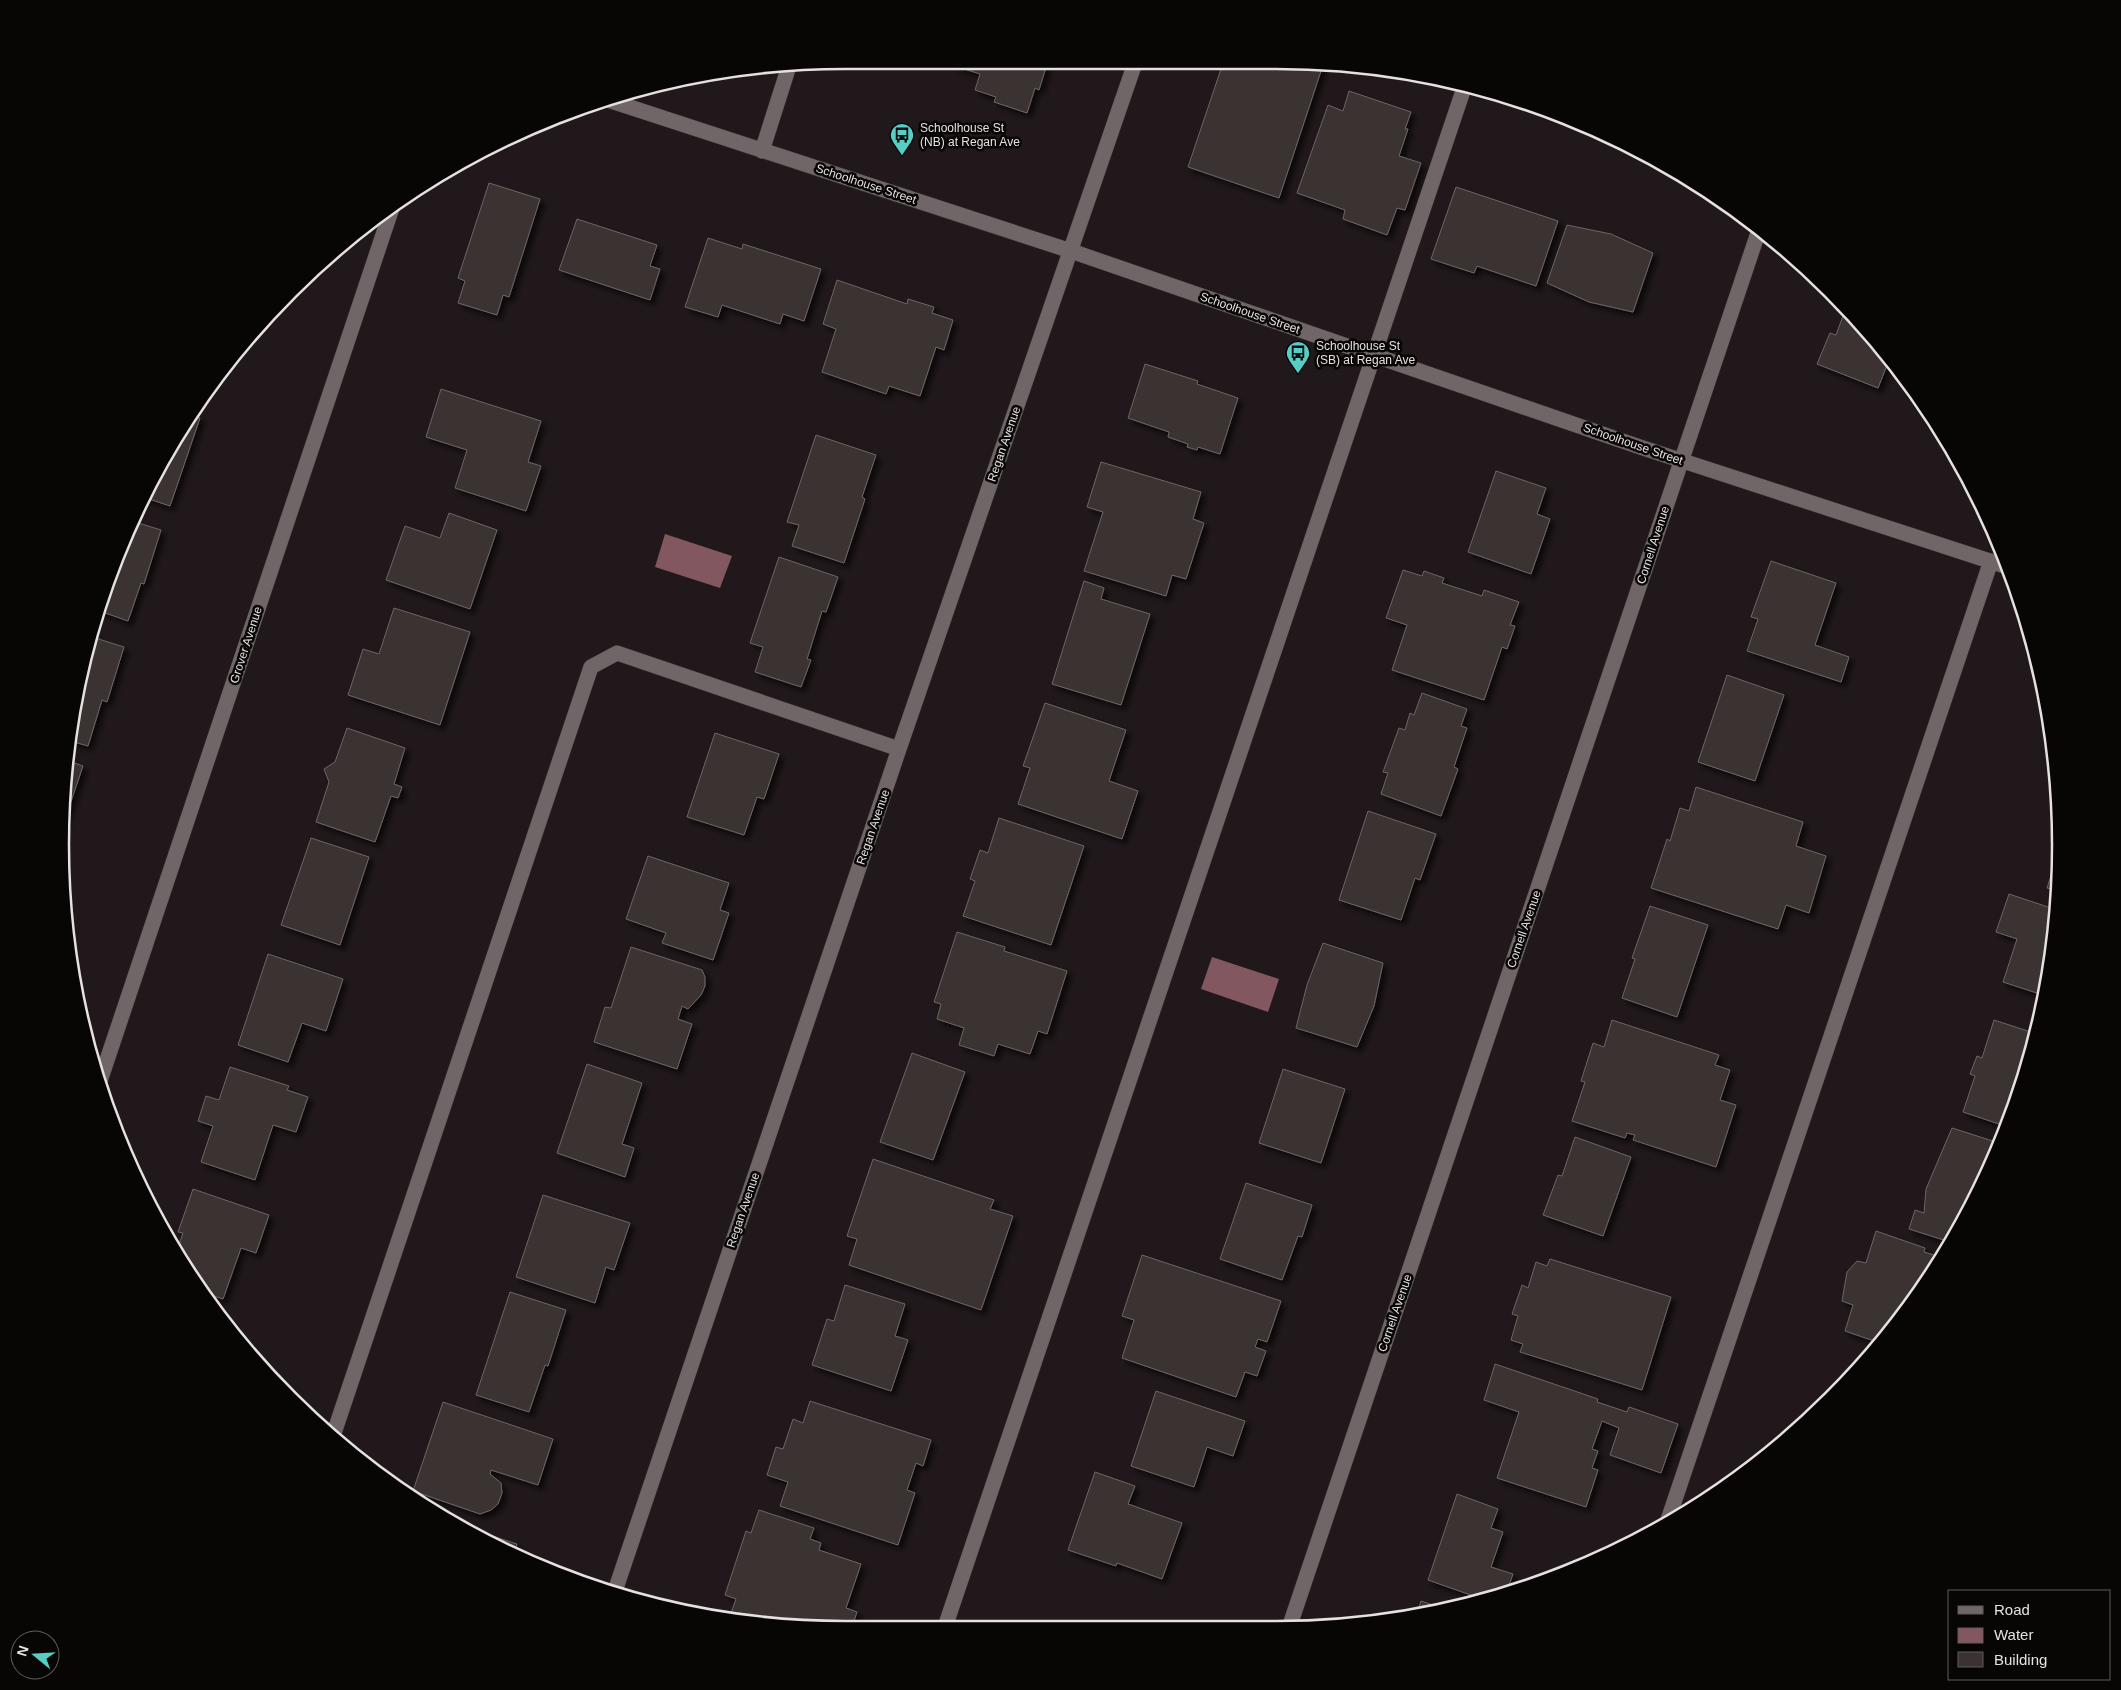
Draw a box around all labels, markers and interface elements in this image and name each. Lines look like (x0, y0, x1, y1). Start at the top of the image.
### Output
place label: Schoolhouse St (NB) at Regan Ave (920, 121, 1020, 149)
bus stop icon: Schoolhouse St (NB) at Regan Ave (889, 122, 915, 156)
street label: Schoolhouse Street (814, 161, 919, 207)
street label: Schoolhouse Street (1198, 289, 1302, 337)
place label: Schoolhouse St (SB) at Regan Ave (1316, 339, 1415, 367)
bus stop icon: Schoolhouse St (SB) at Regan Ave (1285, 340, 1311, 374)
street label: Regan Avenue (985, 404, 1024, 483)
street label: Schoolhouse Street (1581, 420, 1685, 468)
street label: Cornell Avenue (1634, 504, 1672, 586)
street label: Grover Avenue (227, 605, 265, 685)
street label: Regan Avenue (854, 787, 893, 866)
street label: Cornell Avenue (1504, 888, 1544, 970)
street label: Regan Avenue (724, 1170, 763, 1249)
street label: Cornell Avenue (1375, 1272, 1415, 1354)
legend (1948, 1590, 2111, 1680)
text: Road (1994, 1601, 2030, 1618)
text: Water (1994, 1626, 2033, 1643)
north arrow (10, 1630, 60, 1680)
text: N (13, 1644, 32, 1658)
text: Building (1994, 1651, 2047, 1668)

